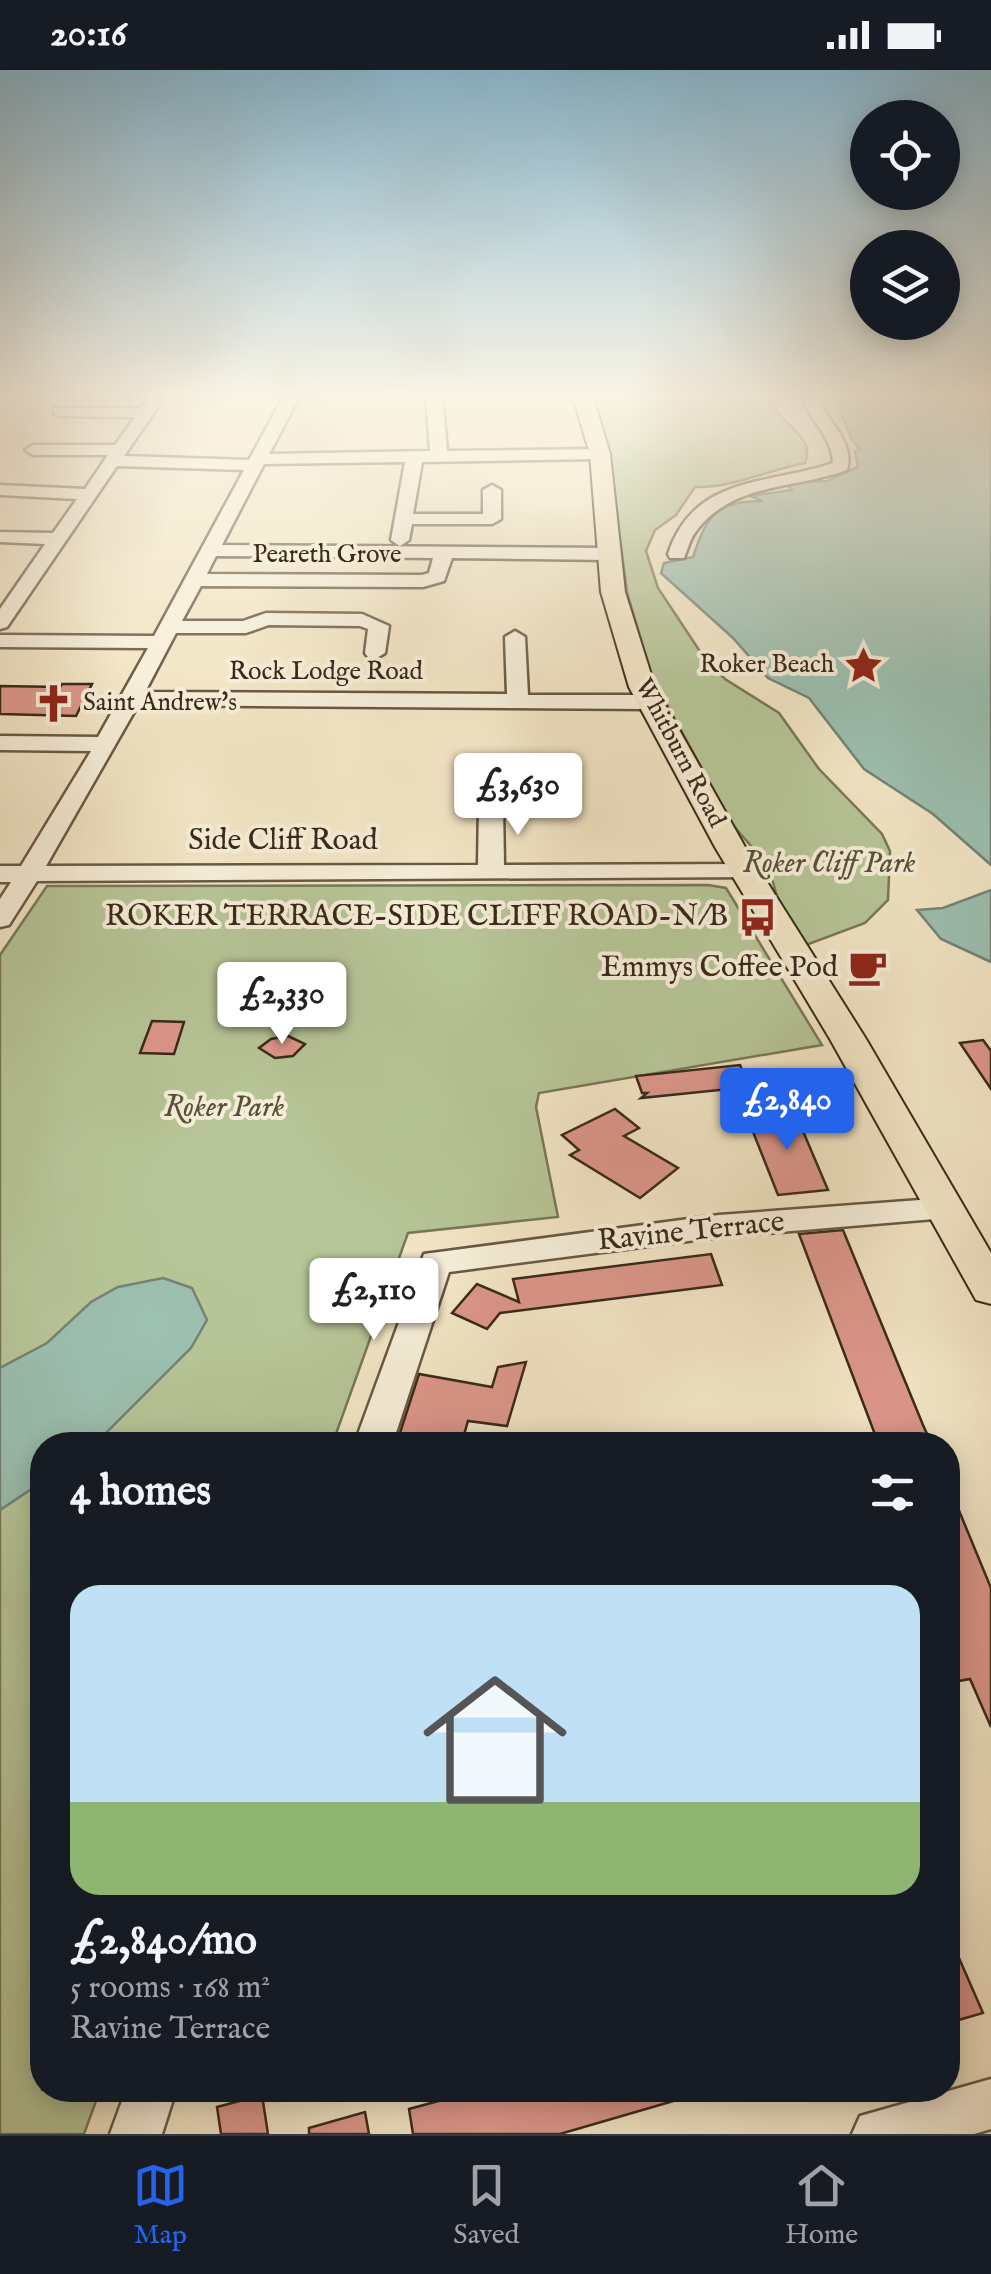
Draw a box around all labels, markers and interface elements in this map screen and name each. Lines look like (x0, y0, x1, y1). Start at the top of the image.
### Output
text: 20:16 (50, 11, 127, 59)
map controls (850, 100, 960, 340)
button: locate (850, 100, 960, 210)
button: layers (850, 230, 960, 340)
street label: Peareth Grove (252, 539, 402, 571)
place icon: Roker Beach (843, 644, 885, 686)
place label: Roker Beach (700, 649, 835, 681)
street label: Rock Lodge Road (229, 656, 424, 688)
street label: Whitburn Road (627, 673, 733, 834)
church icon: Saint Andrew's (32, 682, 74, 724)
place label: Saint Andrew's (83, 687, 237, 719)
pin: £3,630 (437, 753, 599, 838)
text: £3,630 (476, 765, 560, 806)
street label: Side Cliff Road (188, 822, 379, 860)
park label: Roker Cliff Park (742, 845, 916, 883)
bus stop icon: ROKER TERRACE-SIDE CLIFF ROAD-N/B (737, 896, 779, 938)
place label: ROKER TERRACE-SIDE CLIFF ROAD-N/B (105, 898, 728, 936)
cafe icon: Emmys Coffee Pod (847, 947, 889, 989)
place label: Emmys Coffee Pod (601, 949, 839, 987)
pin: £2,330 (201, 962, 363, 1047)
text: £2,330 (239, 974, 325, 1015)
pin: £2,840 (706, 1068, 868, 1153)
text: £2,840 (742, 1080, 832, 1121)
park label: Roker Park (164, 1089, 284, 1127)
street label: Ravine Terrace (596, 1203, 786, 1261)
pin: £2,110 (293, 1258, 455, 1343)
text: £2,110 (331, 1270, 417, 1311)
icon: filters (865, 1465, 920, 1520)
text: 4 homes (70, 1466, 211, 1519)
icon: home (405, 1650, 585, 1830)
text: £2,840/mo (70, 1915, 257, 1968)
text: 5 rooms · 168 m² (70, 1968, 270, 2009)
text: Ravine Terrace (70, 2009, 270, 2050)
tab: Map (133, 2158, 188, 2253)
tab: Saved (453, 2158, 520, 2253)
tab: Home (785, 2158, 858, 2253)

